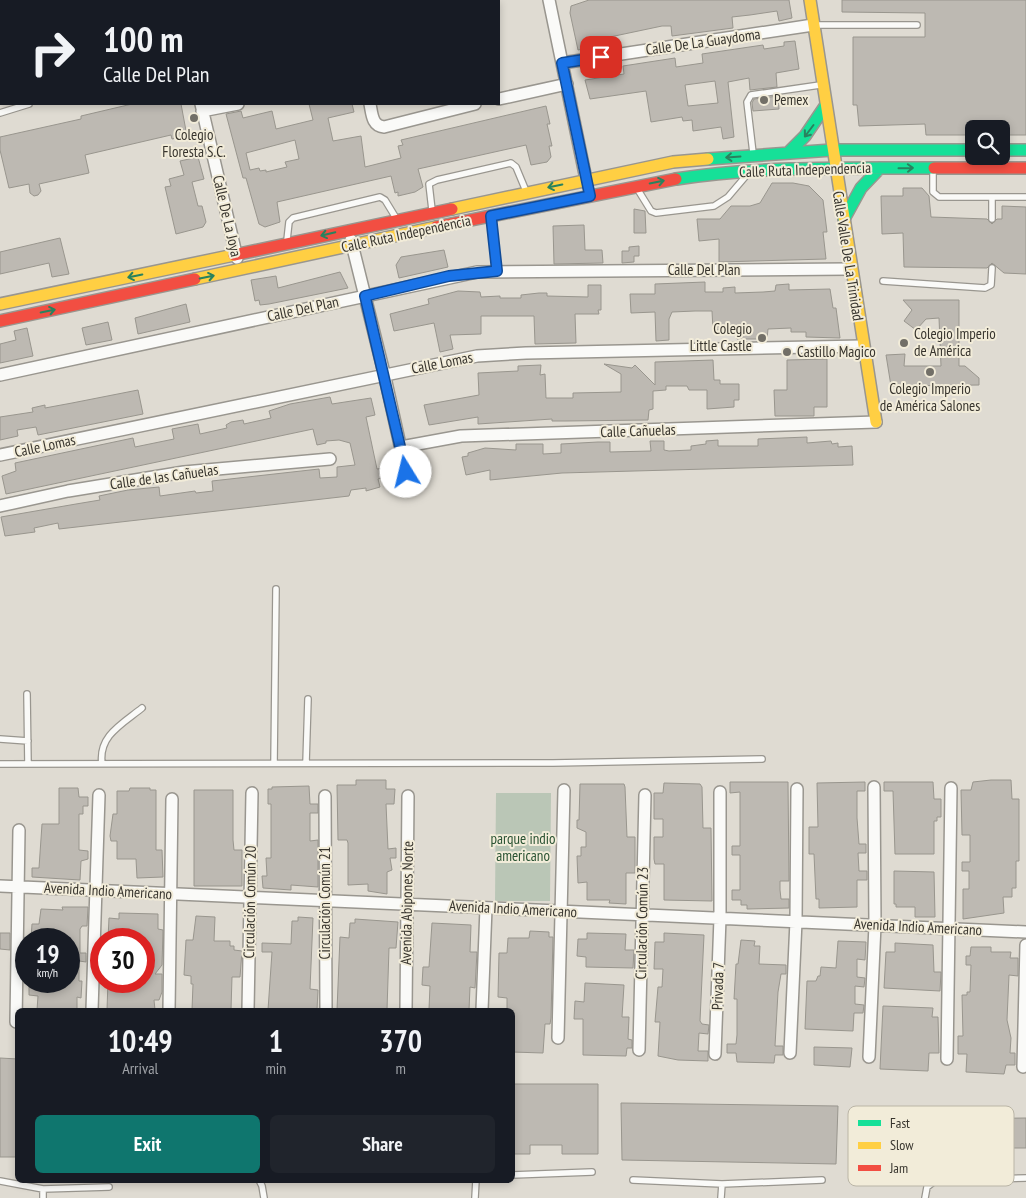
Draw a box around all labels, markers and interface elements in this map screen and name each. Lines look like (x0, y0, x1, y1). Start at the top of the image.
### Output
text: 100 m (103, 16, 184, 62)
icon: right (20, 20, 85, 85)
street label: Calle De La Guaydoma (644, 24, 762, 59)
pin (580, 36, 622, 78)
icon: arrive (587, 43, 615, 71)
text: Calle Del Plan (103, 60, 210, 88)
place label: Pemex (774, 90, 808, 109)
marker: Pemex (758, 94, 770, 106)
marker: Colegio Floresta S.C. (188, 112, 200, 124)
map controls (965, 120, 1010, 165)
button: search (965, 120, 1010, 165)
one-way arrow (804, 124, 814, 138)
place label: Colegio Floresta S.C. (162, 125, 226, 161)
one-way arrow (725, 152, 741, 161)
street label: Calle Ruta Independencia (739, 158, 871, 181)
one-way arrow (898, 163, 914, 173)
street label: Calle De La Joya (209, 173, 246, 258)
one-way arrow (648, 177, 664, 187)
one-way arrow (548, 182, 564, 191)
street label: Calle Valle De La Trinidad (829, 190, 868, 322)
street label: Calle Ruta Independencia (339, 210, 472, 257)
one-way arrow (320, 230, 336, 240)
street label: Calle Del Plan (668, 260, 740, 279)
one-way arrow (127, 272, 143, 281)
one-way arrow (198, 272, 214, 281)
street label: Calle Del Plan (265, 292, 340, 325)
one-way arrow (39, 305, 55, 315)
place label: Colegio Little Castle (690, 319, 752, 355)
place label: Colegio Imperio de América (914, 324, 996, 360)
marker: Colegio Little Castle (756, 332, 768, 344)
marker: Colegio Imperio de América (898, 337, 910, 349)
place label: Castillo Magico (797, 342, 876, 361)
marker: Castillo Magico (781, 346, 793, 358)
street label: Calle Lomas (410, 347, 474, 378)
marker: Colegio Imperio de América Salones (924, 366, 936, 378)
place label: Colegio Imperio de América Salones (880, 379, 980, 415)
street label: Calle Cañuelas (600, 420, 676, 441)
street label: Calle Lomas (13, 430, 77, 461)
position arrow (379, 445, 431, 497)
street label: Calle de las Cañuelas (109, 459, 219, 494)
park label: parque indio americano (490, 829, 556, 865)
street label: Avenida Abipones Norte (396, 841, 417, 965)
street label: Circulación Común 20 (239, 845, 260, 959)
street label: Circulación Común 21 (315, 847, 334, 959)
street label: Circulación Común 23 (631, 866, 652, 980)
street label: Avenida Indio Americano (44, 878, 172, 903)
street label: Avenida Indio Americano (449, 896, 577, 921)
street label: Avenida Indio Americano (854, 914, 982, 939)
speed limit sign: 30 (90, 928, 155, 993)
text: 19 (36, 938, 59, 970)
street label: Privada 7 (707, 962, 728, 1010)
text: km/h (37, 965, 58, 980)
text: 10:49 (108, 1021, 173, 1060)
text: 1 (269, 1021, 283, 1060)
text: 370 (379, 1021, 422, 1060)
text: Arrival (122, 1058, 158, 1078)
text: min (265, 1058, 286, 1078)
text: m (395, 1058, 406, 1078)
legend (848, 1106, 1014, 1186)
text: Fast (890, 1114, 910, 1132)
button: Exit (35, 1115, 260, 1173)
button: Share (270, 1115, 495, 1173)
text: Slow (890, 1136, 914, 1154)
text: Jam (889, 1159, 908, 1177)

